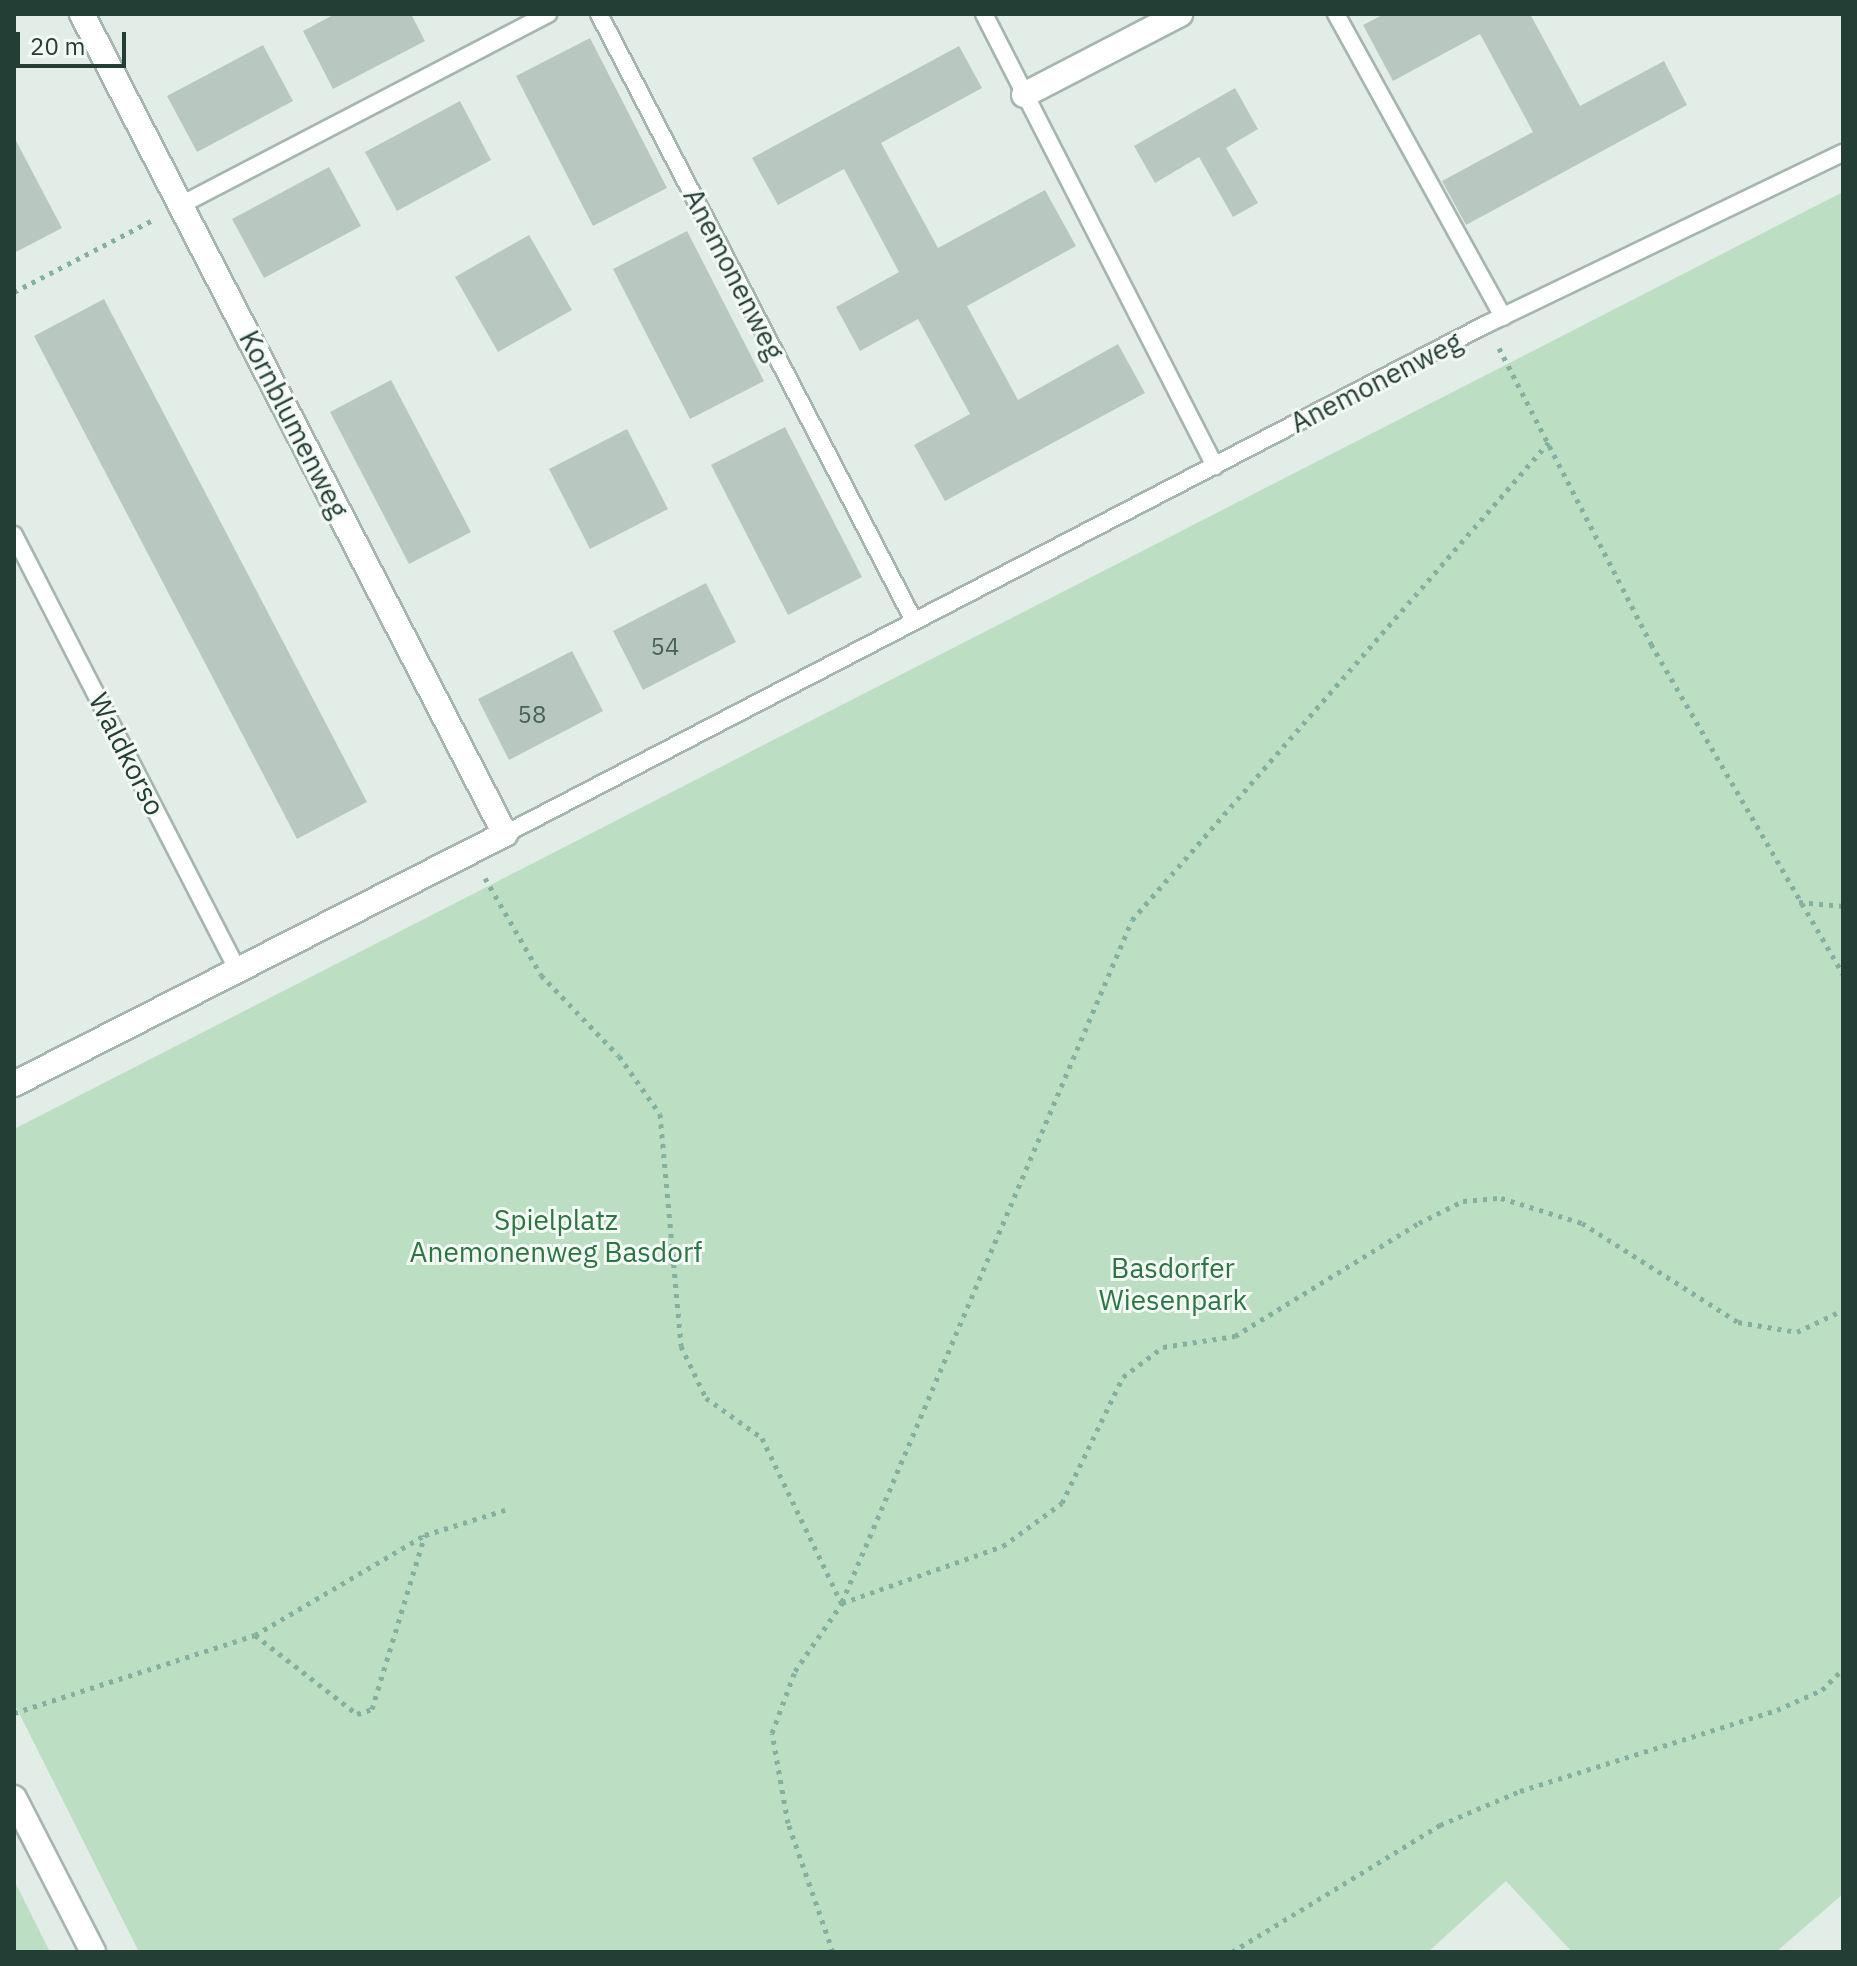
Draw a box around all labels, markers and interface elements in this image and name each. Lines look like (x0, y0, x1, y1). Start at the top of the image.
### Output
scale bar (20, 16, 130, 66)
text: 20 m (30, 30, 85, 62)
street label: Anemonenweg (676, 183, 792, 365)
street label: Anemonenweg (1285, 324, 1467, 440)
street label: Kornblumenweg (232, 325, 356, 523)
house number: 54 (651, 633, 679, 661)
street label: Waldkorso (82, 687, 172, 821)
house number: 58 (518, 701, 546, 729)
park label: Spielplatz Anemonenweg Basdorf (410, 1203, 702, 1269)
park label: Basdorfer Wiesenpark (1099, 1251, 1247, 1317)

